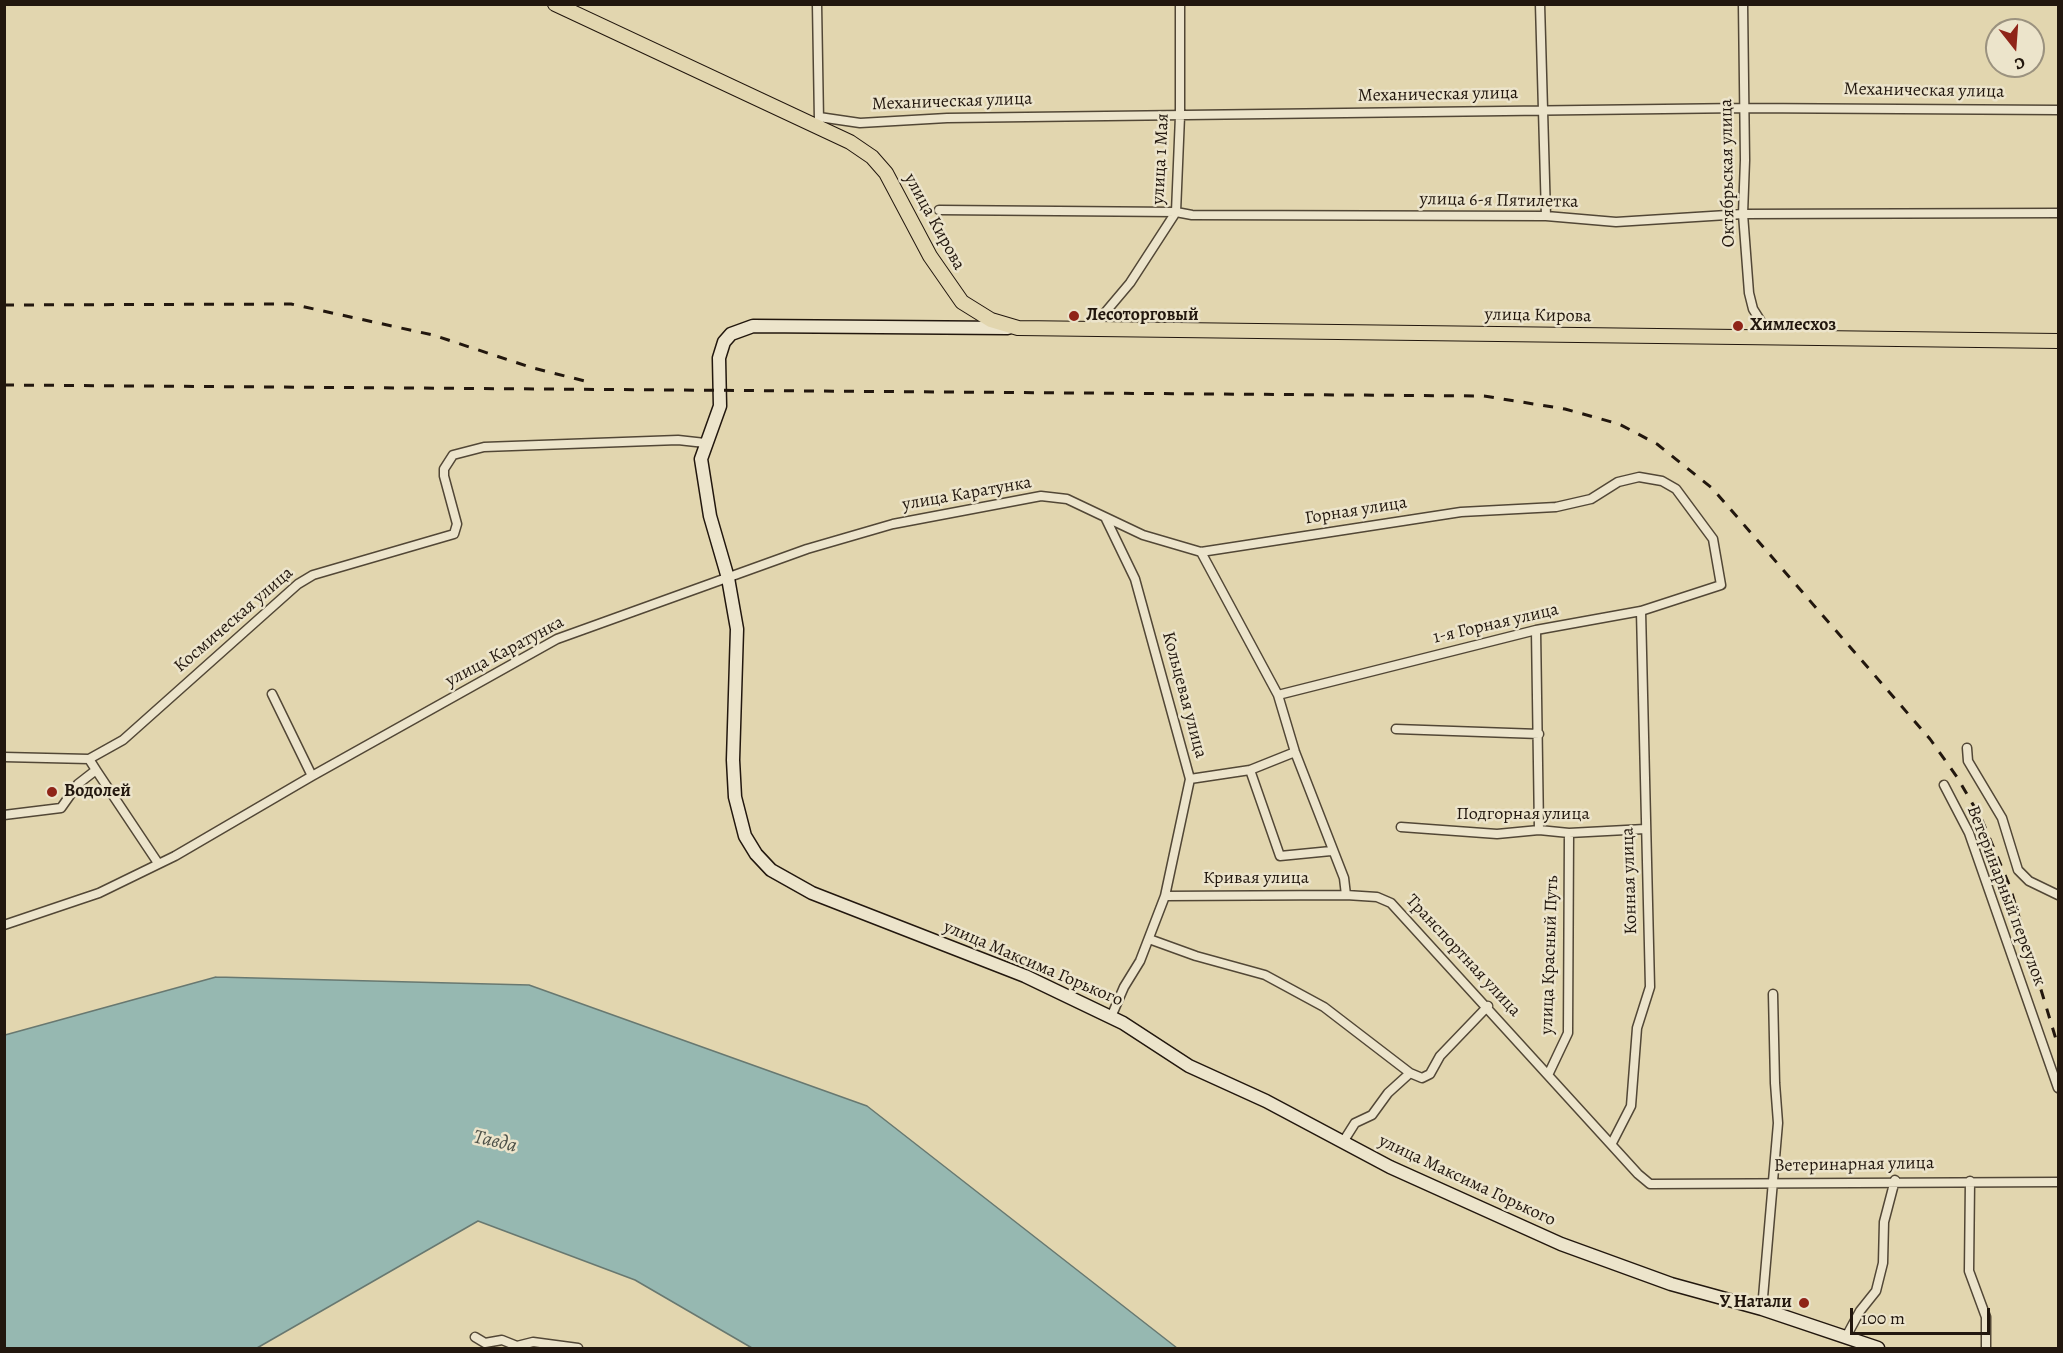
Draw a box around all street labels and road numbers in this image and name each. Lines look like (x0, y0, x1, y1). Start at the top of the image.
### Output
street label: Механическая улица (1843, 79, 2005, 103)
street label: Механическая улица (1357, 83, 1519, 107)
street label: Механическая улица (871, 88, 1033, 116)
street label: Октябрьская улица (1716, 99, 1740, 247)
street label: улица 1 Мая (1148, 113, 1174, 205)
street label: улица Кирова (899, 170, 969, 274)
street label: улица 6-я Пятилетка (1419, 189, 1579, 213)
street label: улица Кирова (1484, 304, 1592, 328)
street label: улица Каратунка (901, 472, 1033, 516)
street label: Горная улица (1303, 492, 1409, 530)
street label: Космическая улица (170, 562, 298, 678)
street label: 1-я Горная улица (1431, 599, 1561, 649)
street label: улица Каратунка (442, 612, 568, 692)
street label: Кольцевая улица (1157, 629, 1211, 761)
street label: Ветеринарный переулок (1962, 803, 2050, 989)
street label: Подгорная улица (1456, 804, 1590, 826)
street label: Конная улица (1617, 827, 1643, 935)
street label: Кривая улица (1203, 868, 1309, 890)
street label: улица Красный Путь (1536, 875, 1564, 1035)
street label: Транспортная улица (1401, 890, 1525, 1022)
street label: улица Максима Горького (940, 916, 1126, 1012)
street label: улица Максима Горького (1375, 1130, 1559, 1232)
street label: Ветеринарная улица (1774, 1153, 1934, 1177)

